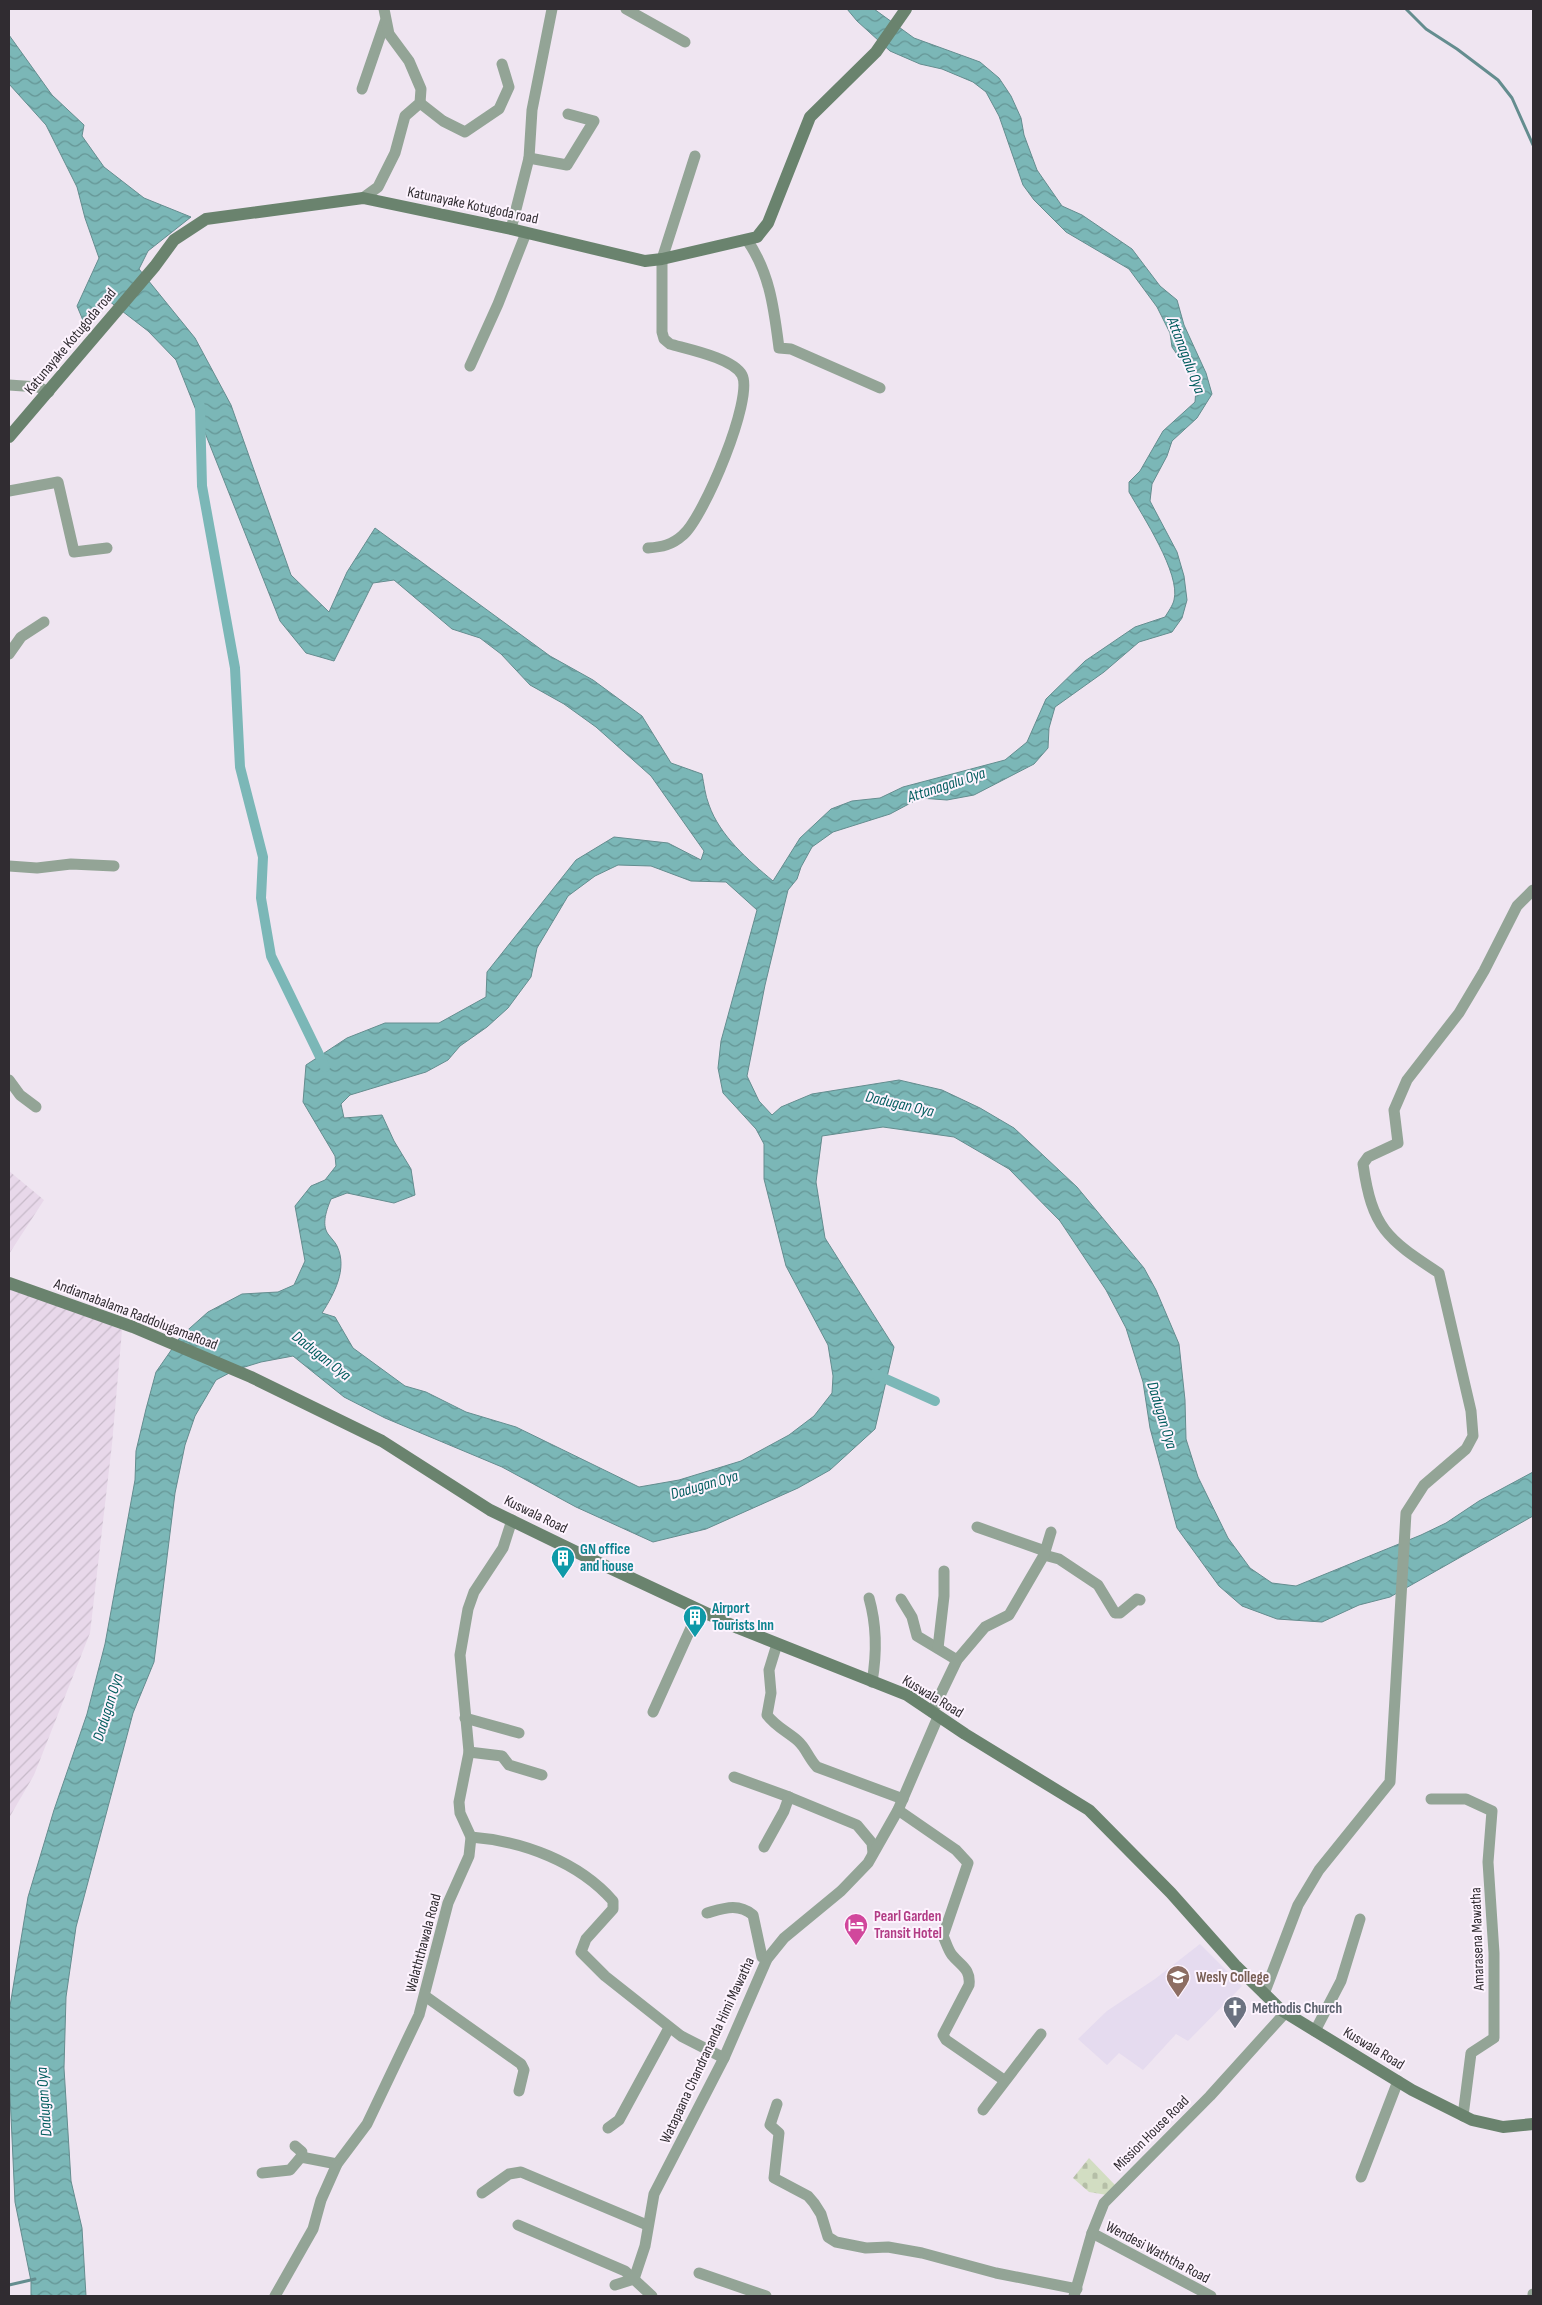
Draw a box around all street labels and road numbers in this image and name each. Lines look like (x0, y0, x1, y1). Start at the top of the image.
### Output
street label: Katunayake Kotugoda road (406, 182, 540, 229)
street label: Katunayake Kotugoda road (20, 284, 120, 398)
street label: Andiamabalama RaddolugamaRoad (50, 1274, 220, 1355)
street label: Kuswala Road (501, 1491, 571, 1538)
street label: Kuswala Road (899, 1671, 967, 1722)
street label: Amarasena Mawatha (1466, 1887, 1489, 1992)
street label: Walaththawala Road (401, 1892, 446, 1995)
street label: Watapaana Chandrananda Himi Mawatha (656, 1954, 759, 2146)
street label: Kuswala Road (1340, 2023, 1408, 2074)
street label: Mission House Road (1110, 2092, 1193, 2175)
street label: Wendesi Waththa Road (1102, 2217, 1213, 2288)

